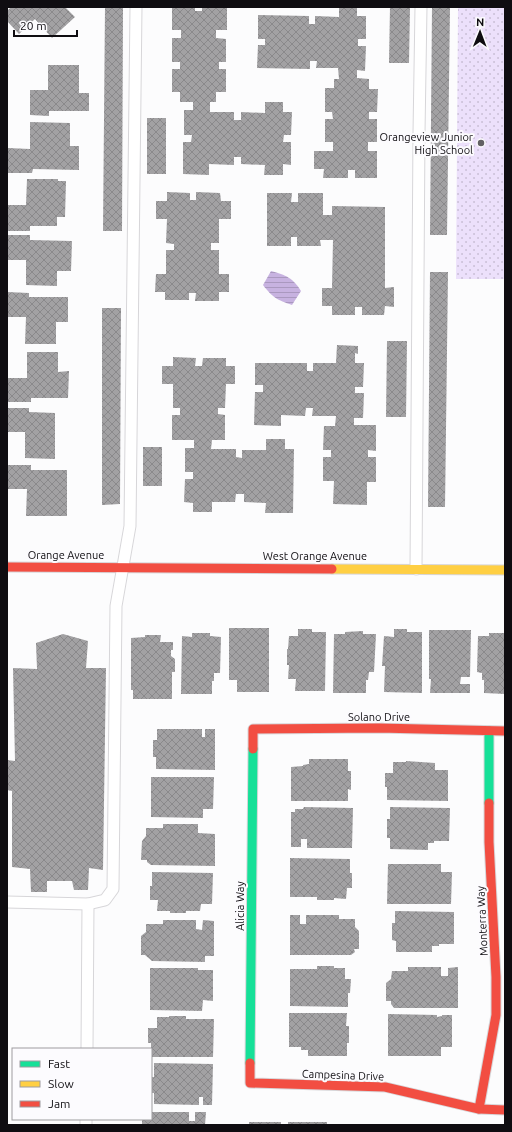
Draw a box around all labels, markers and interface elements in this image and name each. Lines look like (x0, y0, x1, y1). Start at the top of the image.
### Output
scale bar (14, 12, 77, 38)
north arrow (460, 12, 500, 52)
text: N (476, 16, 484, 28)
text: 20 m (20, 19, 47, 32)
place label: Orangeview Junior High School (380, 131, 474, 156)
marker: Orangeview Junior High School (476, 138, 486, 148)
street label: Orange Avenue (28, 549, 104, 561)
street label: West Orange Avenue (263, 550, 367, 562)
street label: Solano Drive (348, 711, 410, 723)
street label: Alicia Way (234, 881, 246, 931)
street label: Monterra Way (474, 885, 490, 956)
legend (12, 1048, 152, 1120)
text: Fast (48, 1057, 70, 1070)
street label: Campesina Drive (302, 1068, 384, 1082)
text: Slow (48, 1077, 74, 1090)
text: Jam (48, 1097, 70, 1110)

